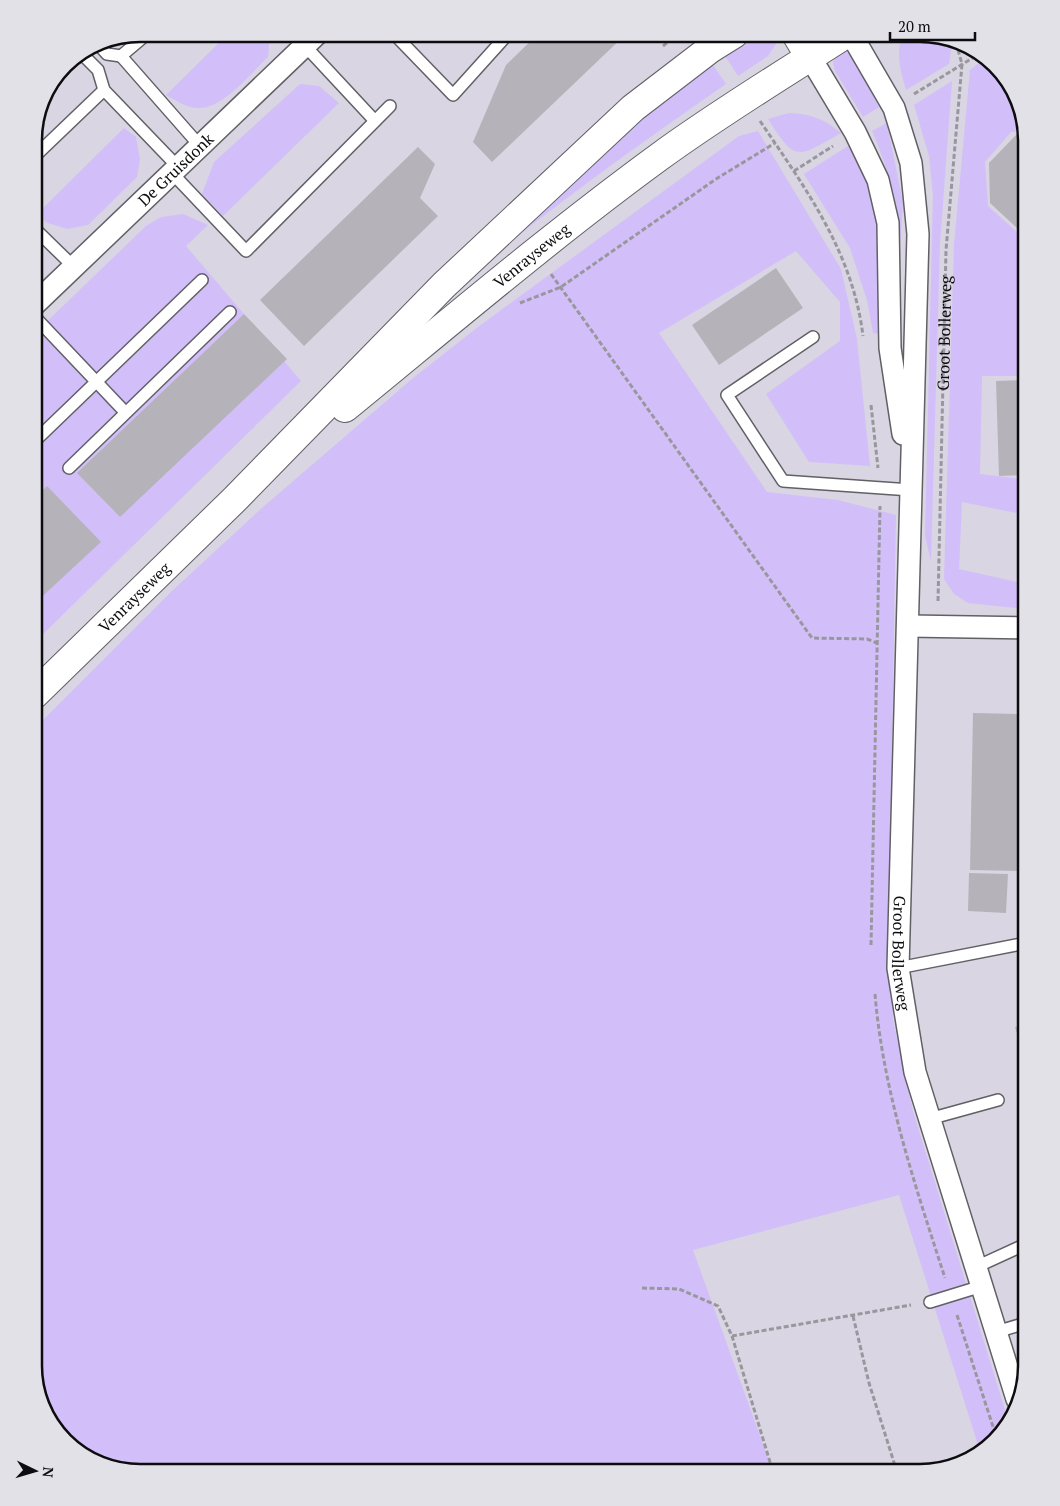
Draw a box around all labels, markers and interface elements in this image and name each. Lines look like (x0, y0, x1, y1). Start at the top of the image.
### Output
scale bar (890, 10, 975, 42)
text: 20 m (898, 16, 931, 36)
street label: De Gruisdonk (133, 127, 219, 211)
street label: Venrayseweg (489, 218, 575, 293)
street label: Groot Bollerweg (932, 275, 956, 391)
street label: Venrayseweg (93, 557, 175, 637)
street label: Groot Bollerweg (887, 895, 916, 1013)
north arrow (10, 1446, 60, 1496)
text: N (38, 1466, 58, 1479)

